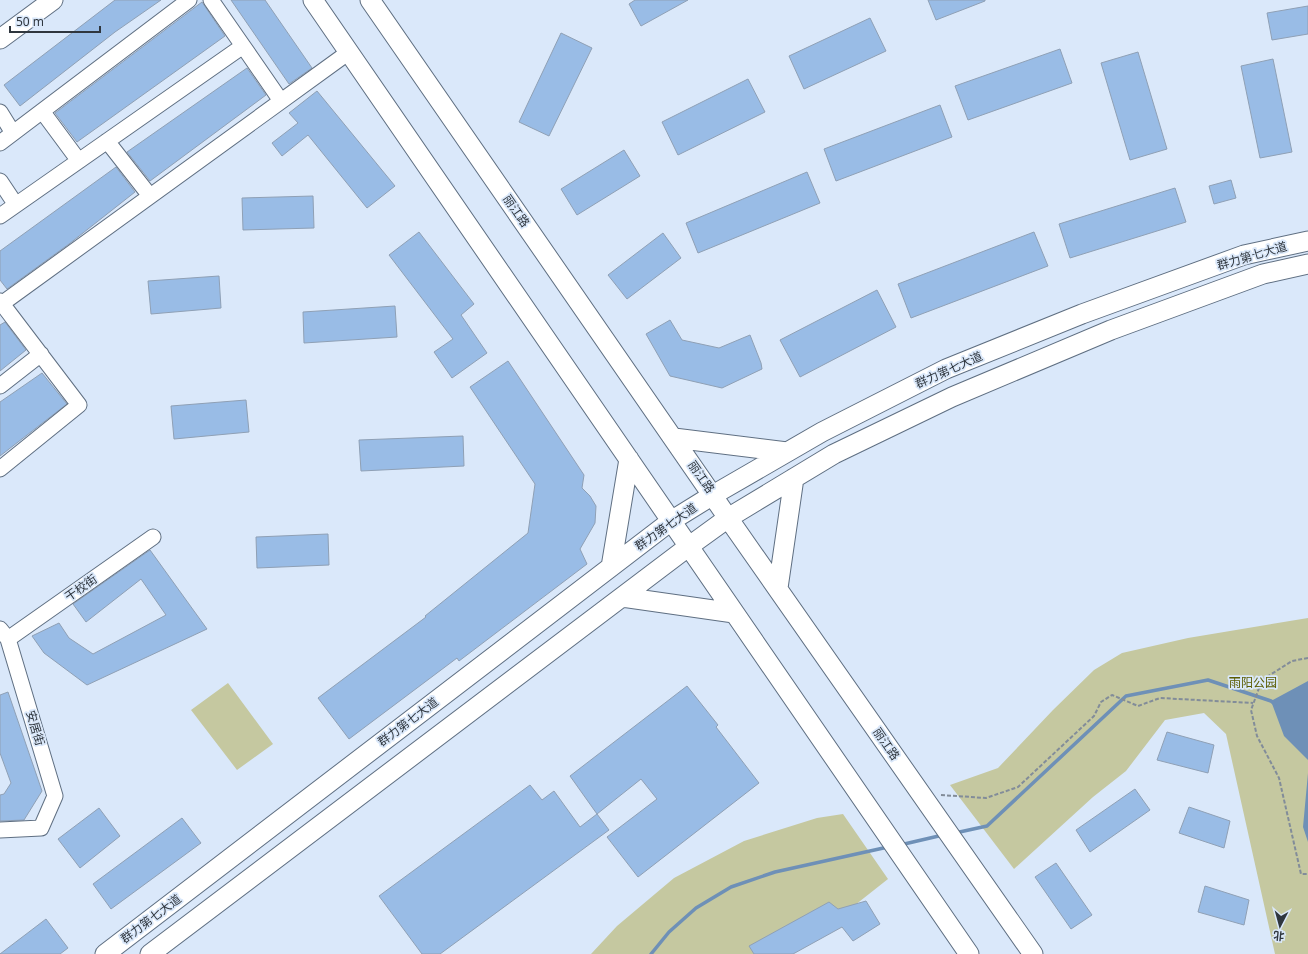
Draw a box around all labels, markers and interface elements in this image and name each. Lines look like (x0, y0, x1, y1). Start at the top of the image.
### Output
scale bar (10, 8, 100, 34)
text: 50 m (16, 13, 44, 30)
street label: 丽江路 (499, 191, 534, 230)
street label: 群力第七大道 (1215, 237, 1289, 274)
street label: 群力第七大道 (912, 347, 985, 392)
street label: 丽江路 (684, 457, 719, 496)
street label: 群力第七大道 (631, 499, 700, 554)
street label: 干校街 (61, 570, 100, 605)
park label: 雨阳公园 (1229, 674, 1277, 691)
street label: 群力第七大道 (374, 693, 442, 750)
street label: 安居街 (22, 708, 49, 748)
street label: 丽江路 (869, 724, 904, 763)
street label: 群力第七大道 (117, 890, 185, 947)
north arrow (1260, 906, 1300, 946)
text: 北 (1273, 928, 1285, 944)

